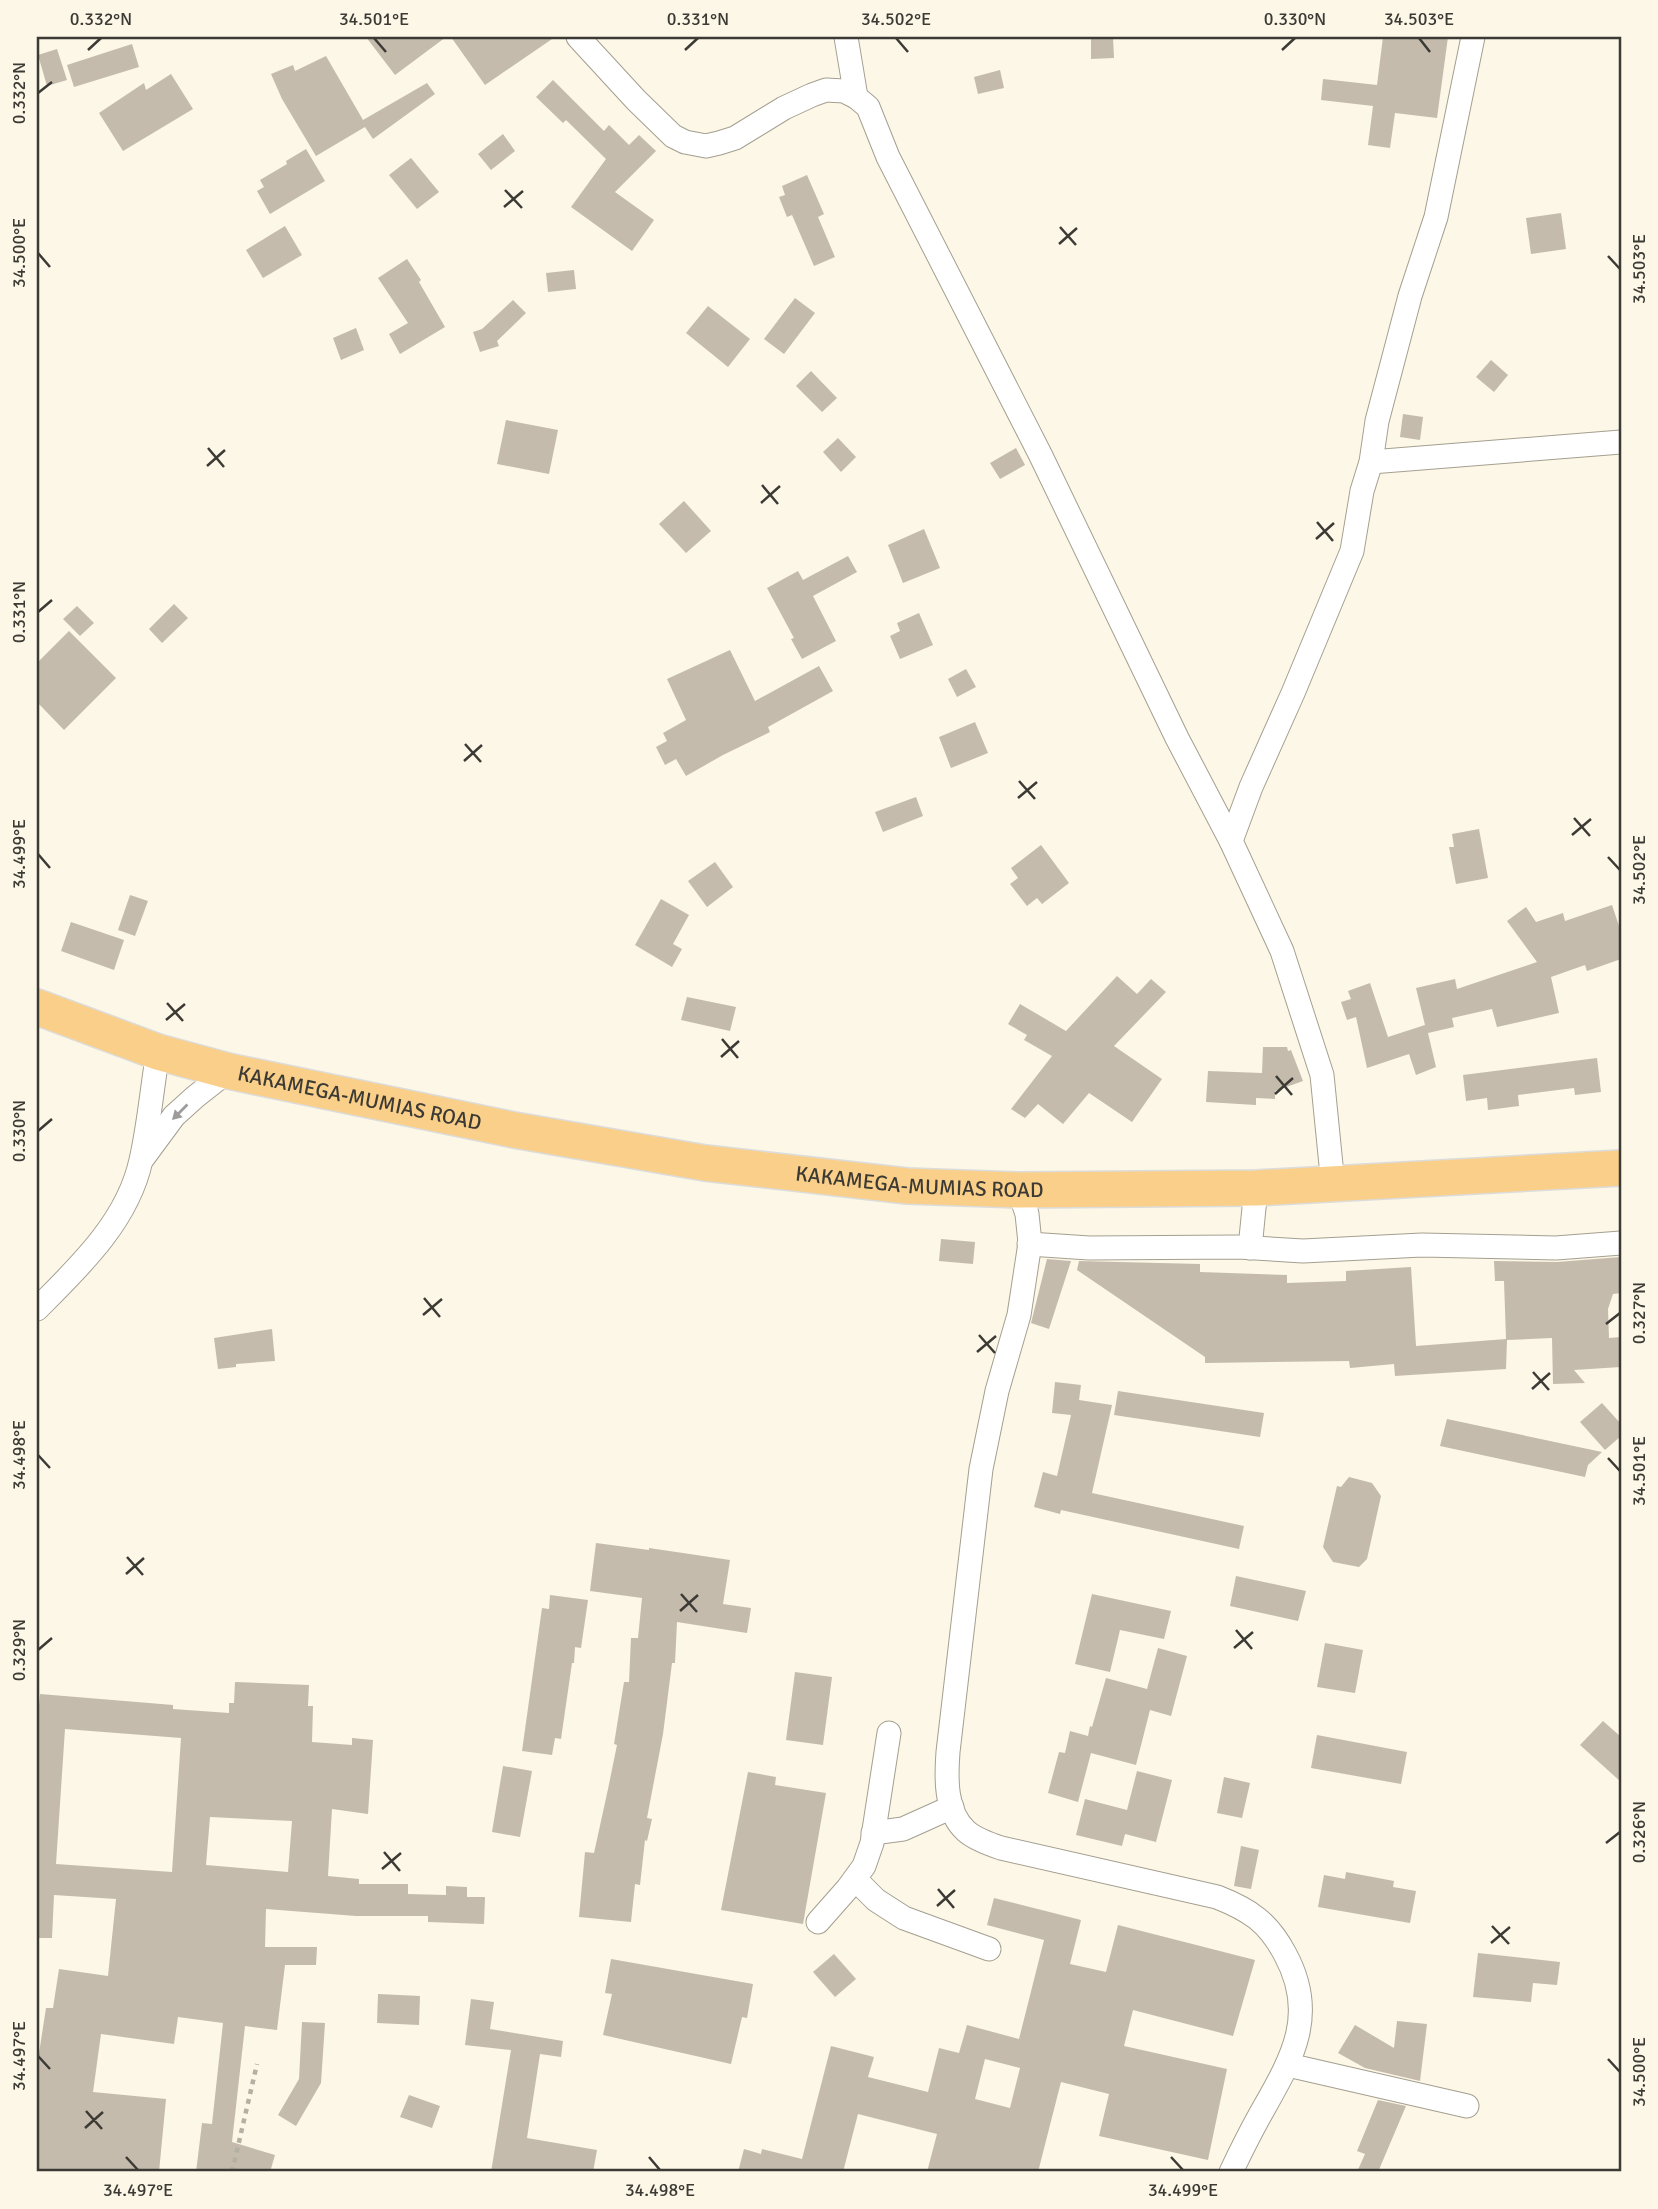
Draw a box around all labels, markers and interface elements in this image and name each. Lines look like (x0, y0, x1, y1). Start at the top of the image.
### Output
text: 0.332°N (70, 8, 132, 30)
text: 34.501°E (339, 8, 409, 30)
text: 0.331°N (667, 8, 729, 30)
text: 34.502°E (861, 8, 931, 30)
text: 0.330°N (1264, 8, 1326, 30)
text: 34.503°E (1384, 8, 1454, 30)
text: 0.332°N (8, 62, 30, 124)
text: 34.500°E (8, 218, 30, 288)
text: 34.503°E (1628, 234, 1650, 304)
text: 0.331°N (8, 581, 30, 643)
text: 34.499°E (8, 819, 30, 889)
text: 34.502°E (1628, 835, 1650, 905)
street label: KAKAMEGA-MUMIAS ROAD (235, 1060, 484, 1136)
text: 0.330°N (8, 1100, 30, 1162)
one-way arrow (172, 1103, 189, 1120)
street label: KAKAMEGA-MUMIAS ROAD (794, 1160, 1044, 1203)
text: 0.327°N (1628, 1282, 1650, 1344)
text: 34.498°E (8, 1420, 30, 1490)
text: 34.501°E (1628, 1436, 1650, 1506)
text: 0.329°N (8, 1619, 30, 1681)
text: 0.326°N (1628, 1801, 1650, 1863)
text: 34.497°E (8, 2021, 30, 2091)
text: 34.500°E (1628, 2037, 1650, 2107)
text: 34.497°E (103, 2179, 173, 2201)
text: 34.498°E (625, 2179, 695, 2201)
text: 34.499°E (1148, 2179, 1218, 2201)

